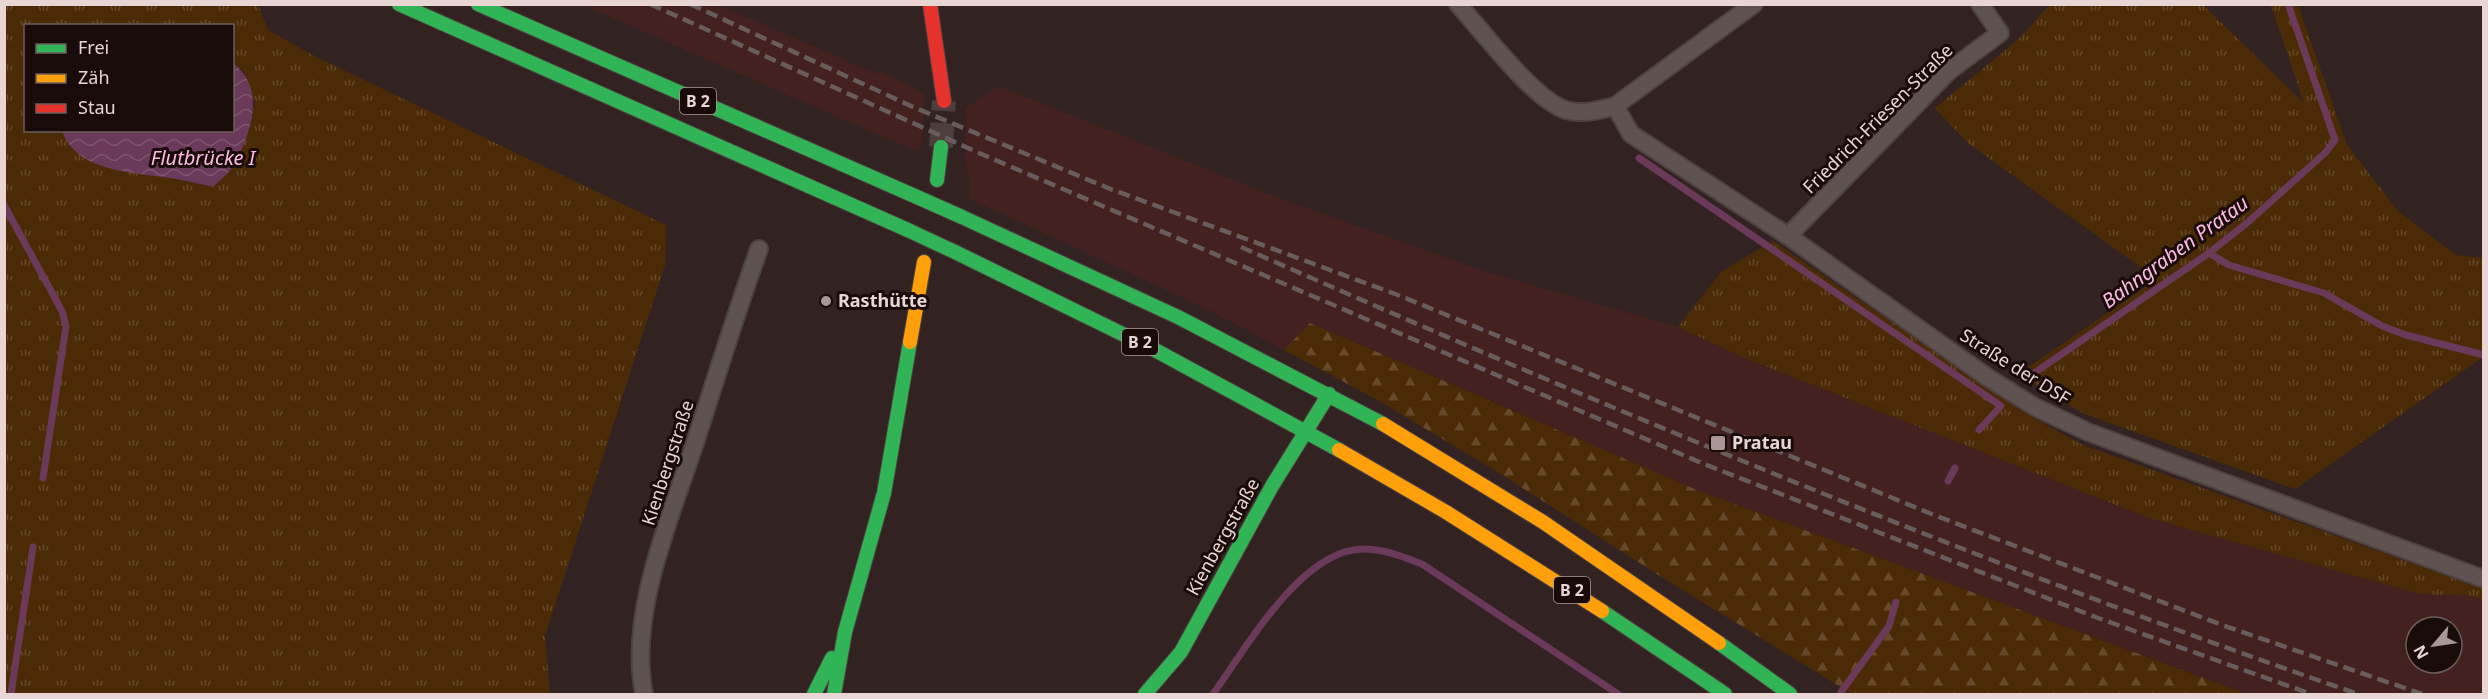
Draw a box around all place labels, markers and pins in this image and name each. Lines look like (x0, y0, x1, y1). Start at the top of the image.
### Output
place label: Rasthütte (838, 288, 927, 312)
marker: Rasthütte (819, 294, 833, 308)
place label: Pratau (1732, 430, 1792, 454)
marker: Pratau (1709, 434, 1727, 452)

